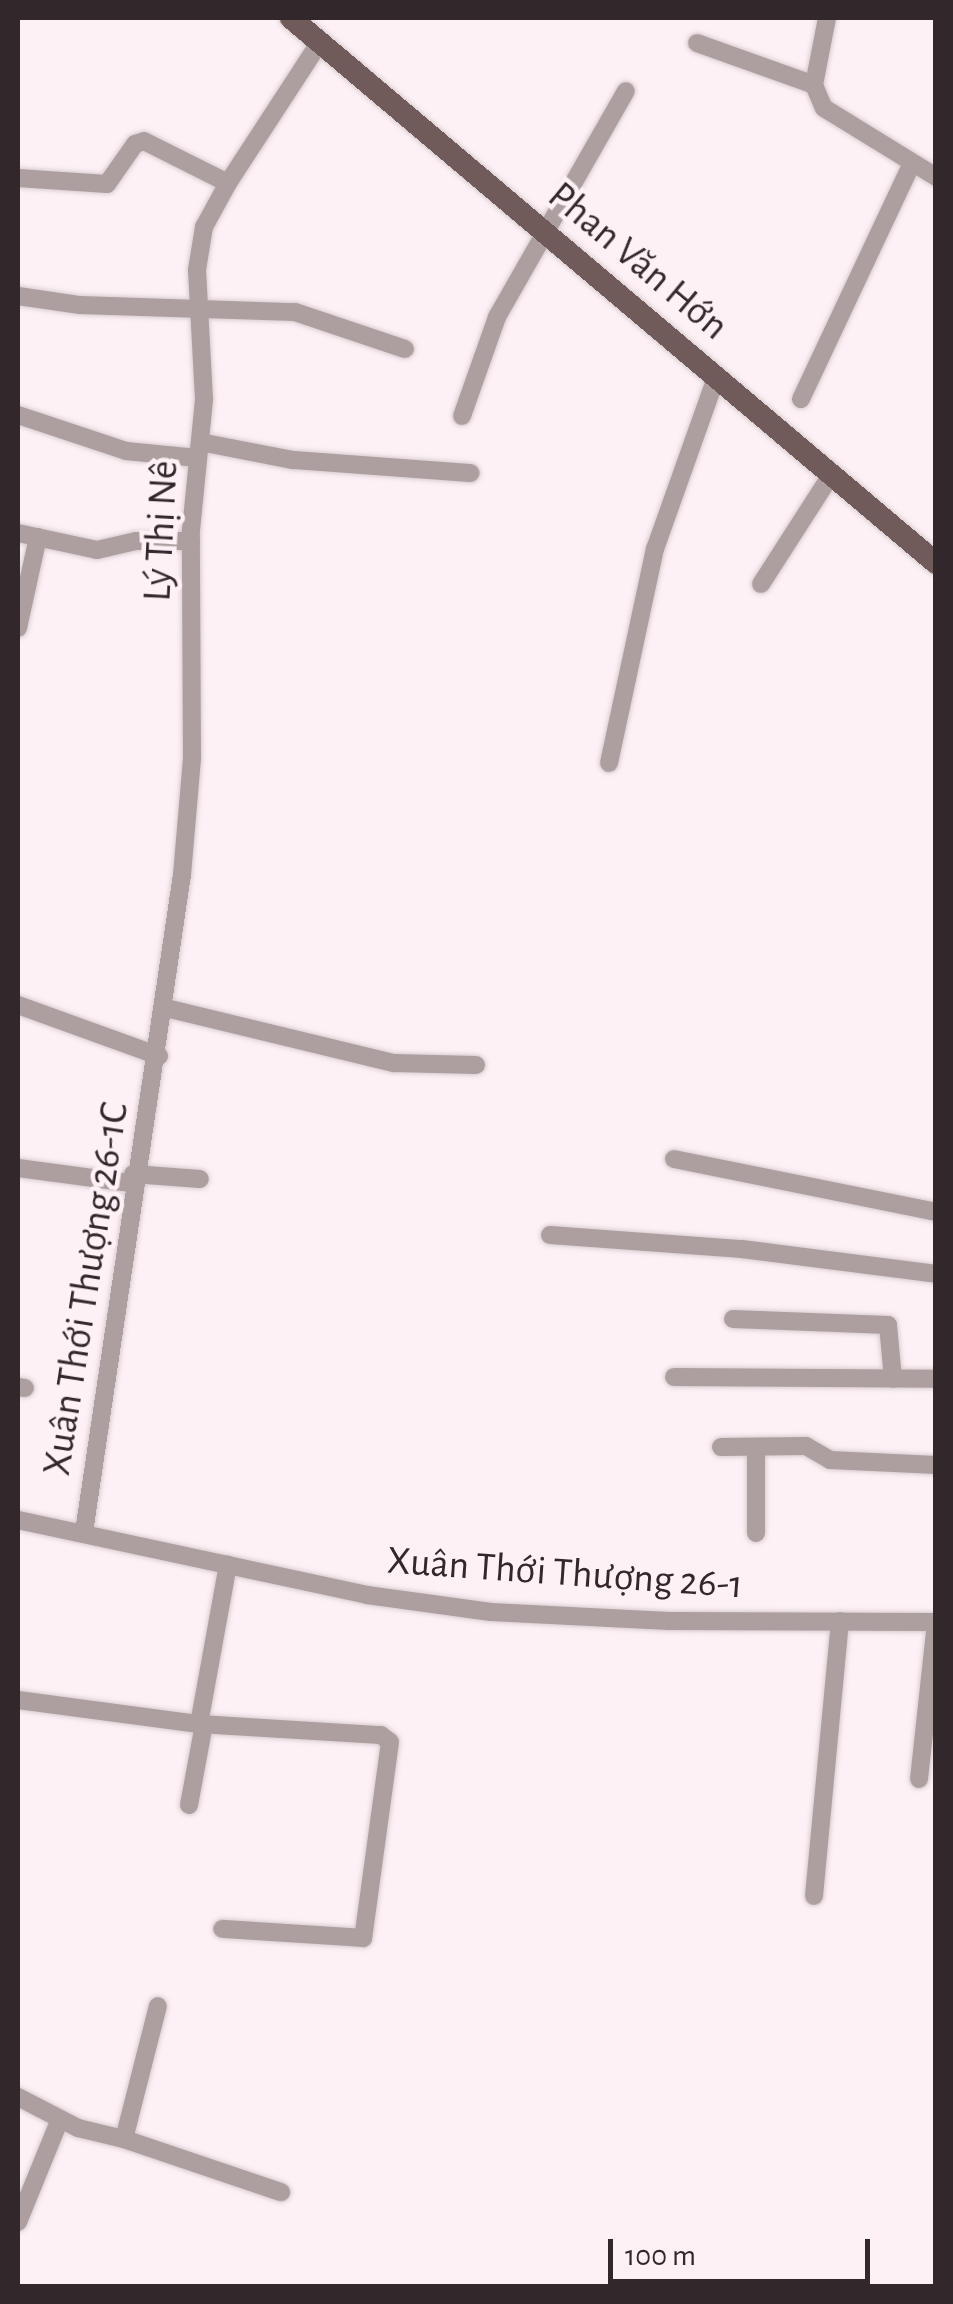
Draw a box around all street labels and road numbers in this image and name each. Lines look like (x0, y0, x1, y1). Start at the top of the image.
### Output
street label: Phan Văn Hớn (538, 172, 738, 350)
street label: Lý Thị Nê (133, 459, 189, 603)
street label: Xuân Thới Thượng 26-1C (33, 1099, 139, 1479)
street label: Xuân Thới Thượng 26-1 (386, 1537, 744, 1609)

